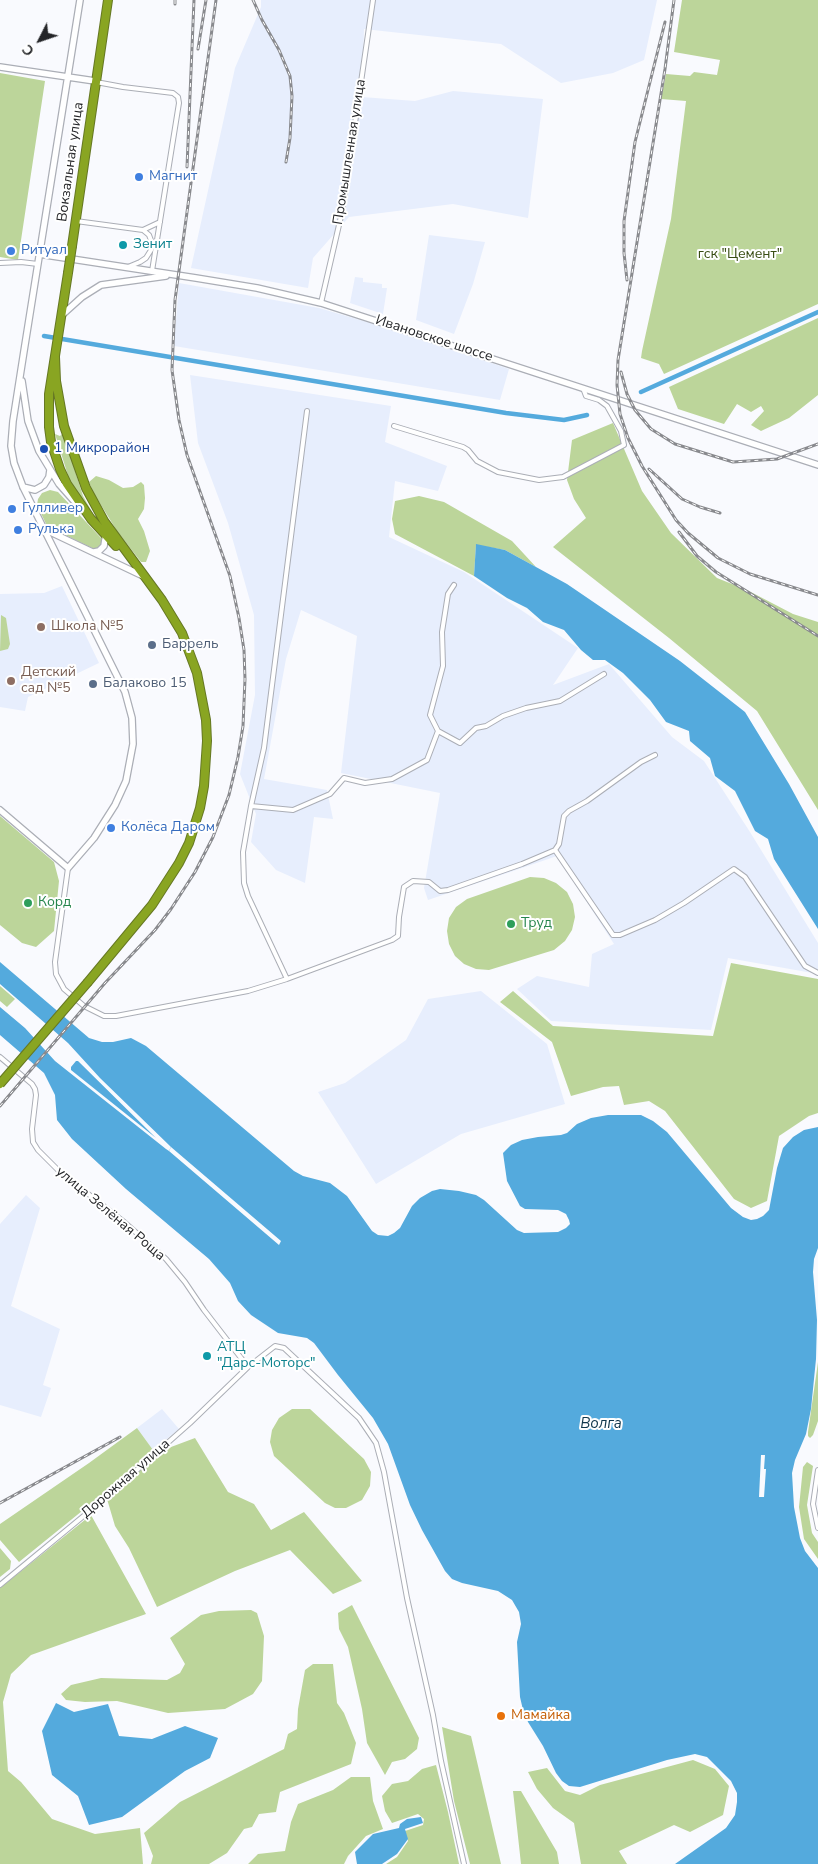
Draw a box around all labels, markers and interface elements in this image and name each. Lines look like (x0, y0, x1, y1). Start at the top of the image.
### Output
north arrow (15, 15, 65, 65)
text: С (18, 40, 39, 60)
street label: Промышленная улица (330, 78, 370, 226)
street label: Вокзальная улица (54, 101, 88, 223)
place label: Магнит (149, 169, 197, 185)
marker: Магнит (133, 171, 145, 183)
place label: Зенит (133, 237, 172, 253)
marker: Зенит (117, 239, 129, 251)
place label: Ритуал (21, 243, 67, 259)
marker: Ритуал (5, 245, 17, 257)
park label: гск "Цемент" (698, 247, 782, 263)
street label: Ивановское шоссе (373, 312, 495, 366)
place label: 1 Микрорайон (54, 441, 150, 457)
marker: 1 Микрорайон (38, 443, 50, 455)
place label: Гулливер (22, 501, 83, 517)
marker: Гулливер (6, 503, 18, 515)
place label: Рулька (28, 522, 74, 538)
marker: Рулька (12, 524, 24, 536)
place label: Школа №5 (51, 619, 124, 635)
marker: Школа №5 (35, 621, 47, 633)
place label: Баррель (162, 637, 219, 653)
marker: Баррель (146, 639, 158, 651)
place label: Детский сад №5 (21, 665, 76, 698)
marker: Детский сад №5 (5, 675, 17, 687)
place label: Балаково 15 (103, 676, 187, 692)
marker: Балаково 15 (87, 678, 99, 690)
place label: Колёса Даром (121, 820, 215, 836)
marker: Колёса Даром (105, 822, 117, 834)
place label: Корд (38, 895, 71, 911)
marker: Корд (22, 897, 34, 909)
place label: Труд (521, 916, 552, 932)
marker: Труд (505, 918, 517, 930)
street label: улица Зелёная Роща (52, 1163, 168, 1265)
place label: АТЦ "Дарс-Моторс" (217, 1340, 316, 1372)
marker: АТЦ "Дарс-Моторс" (201, 1350, 213, 1362)
water label: Волга (580, 1415, 622, 1433)
street label: Дорожная улица (78, 1436, 174, 1522)
place label: Мамайка (511, 1708, 570, 1724)
marker: Мамайка (495, 1710, 507, 1722)

